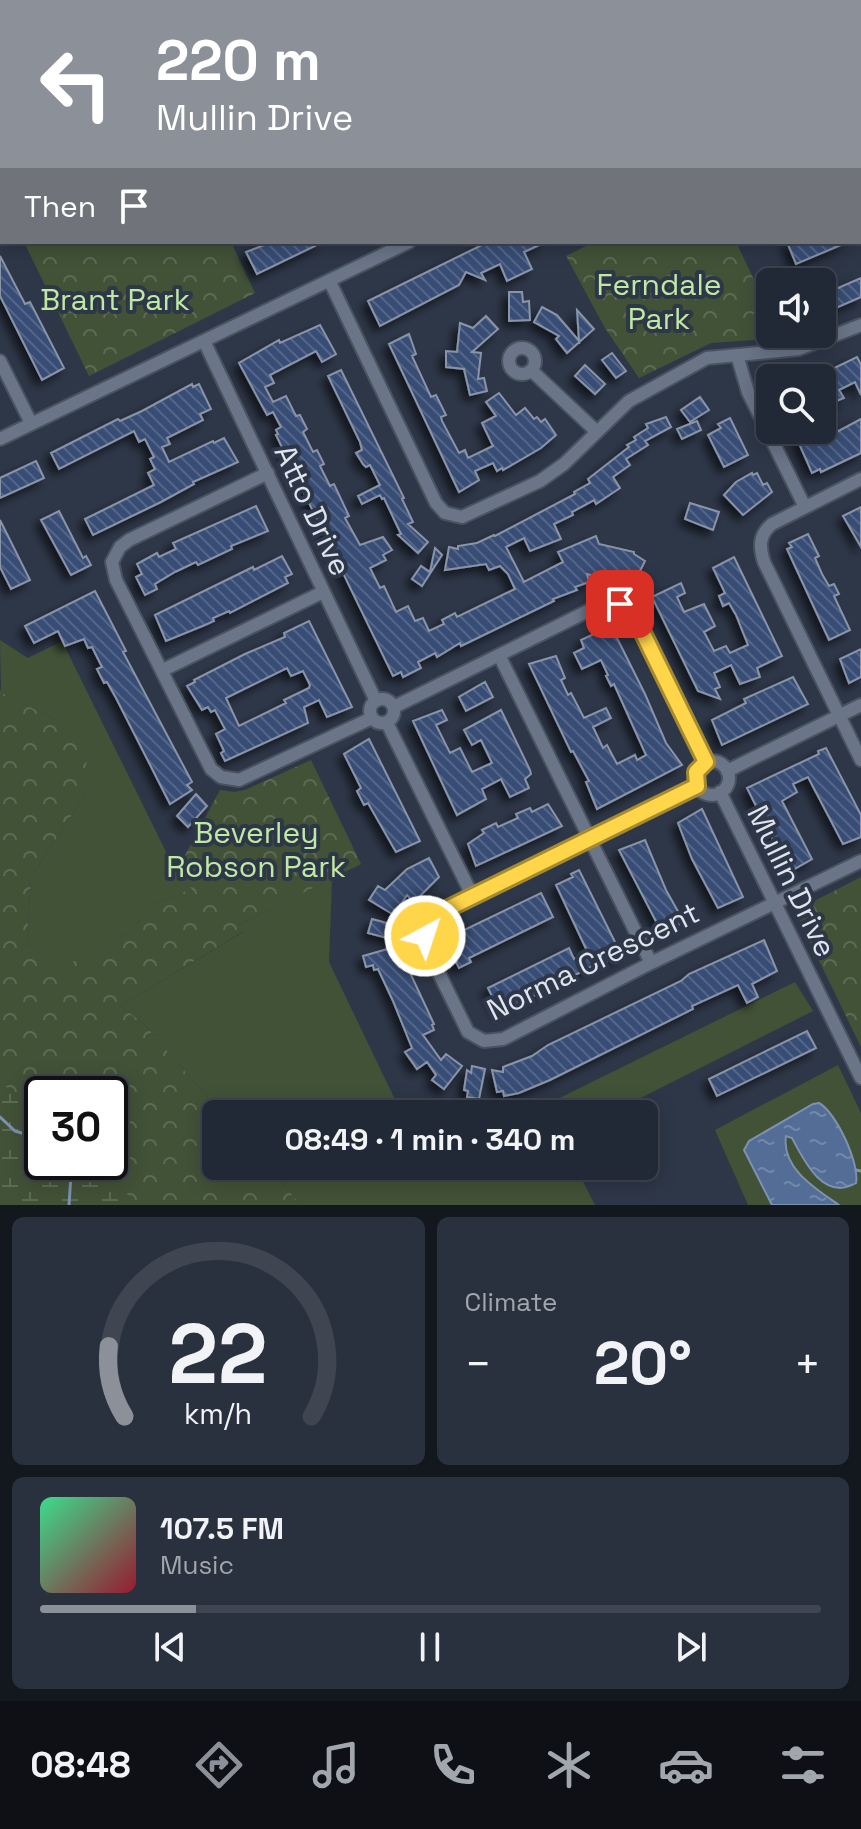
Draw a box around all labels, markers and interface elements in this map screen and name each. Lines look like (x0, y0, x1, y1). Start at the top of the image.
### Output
text: 220 m (156, 25, 321, 96)
icon: left (24, 32, 128, 136)
text: Mullin Drive (156, 95, 353, 141)
icon: arrive (112, 184, 156, 228)
text: Then (24, 187, 96, 226)
park label: Ferndale Park (596, 265, 722, 338)
map controls (756, 268, 836, 444)
button: sound (756, 268, 836, 348)
park label: Brant Park (40, 280, 190, 319)
button: search (756, 364, 836, 444)
street label: Atto Drive (266, 438, 360, 582)
pin (586, 570, 654, 638)
icon: arrive (598, 582, 642, 626)
street label: Mullin Drive (738, 799, 846, 963)
park label: Beverley Robson Park (166, 813, 346, 886)
street label: Norma Crescent (480, 893, 706, 1029)
position arrow (383, 894, 467, 978)
speed limit sign: 30 (24, 1076, 128, 1180)
text: 08:49 · 1 min · 340 m (285, 1120, 575, 1159)
text: Climate (465, 1285, 557, 1319)
text: 22 (169, 1301, 268, 1407)
text: 20° (594, 1325, 692, 1402)
text: − (465, 1336, 492, 1392)
text: + (794, 1336, 821, 1392)
text: km/h (184, 1396, 252, 1432)
text: 107.5 FM (160, 1509, 284, 1548)
text: Music (160, 1548, 234, 1582)
icon: previous (148, 1625, 192, 1669)
icon: pause (408, 1625, 452, 1669)
icon: next (669, 1625, 713, 1669)
icon: directions (191, 1737, 247, 1793)
icon: music (308, 1737, 364, 1793)
icon: phone (425, 1737, 481, 1793)
icon: climate (541, 1737, 597, 1793)
icon: car (658, 1737, 714, 1793)
icon: filters (775, 1737, 831, 1793)
text: 08:48 (30, 1742, 131, 1788)

